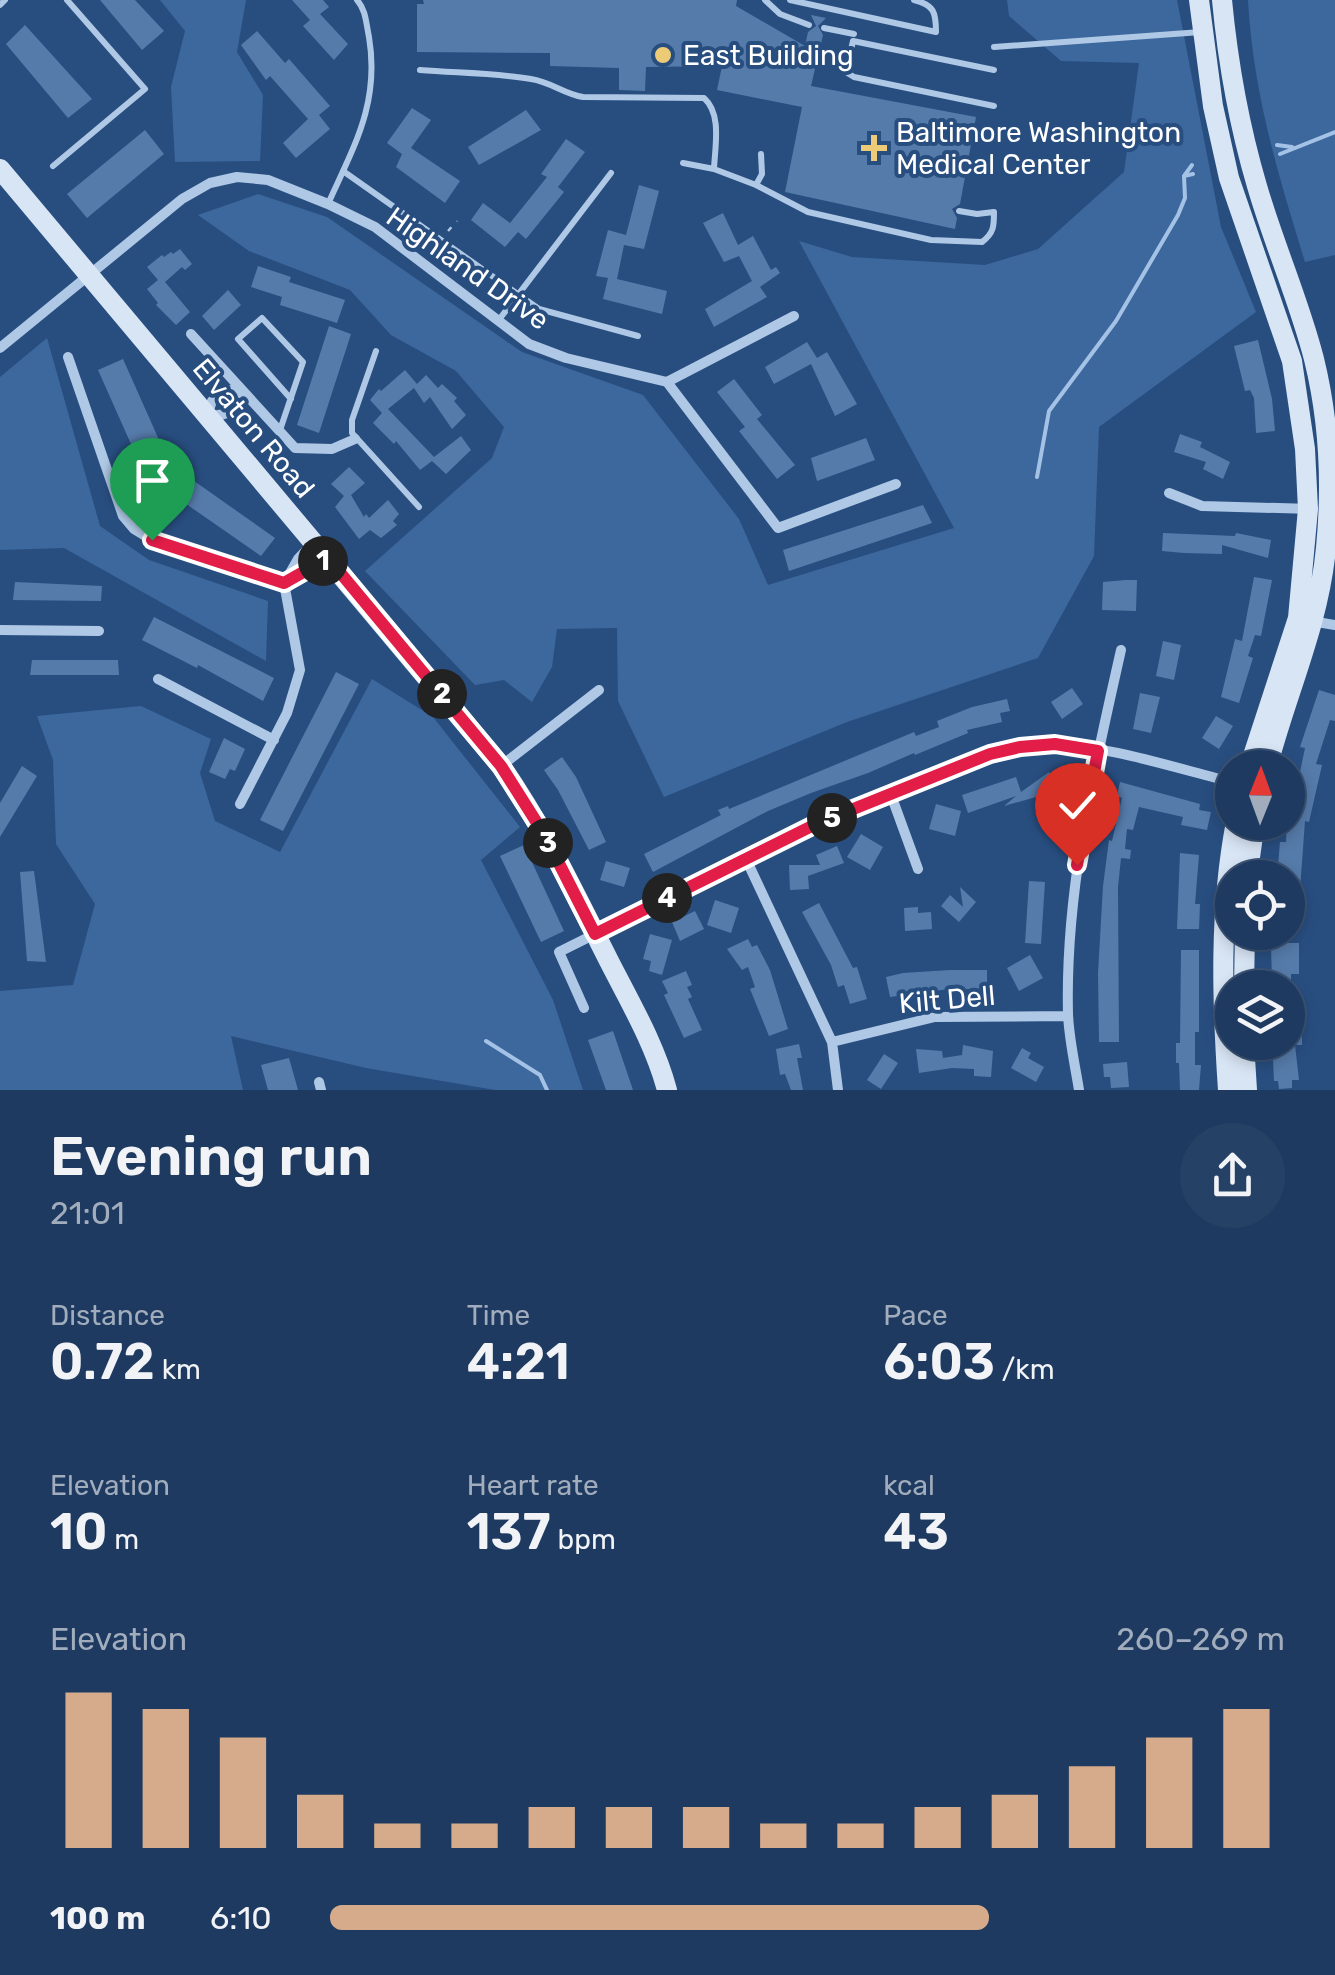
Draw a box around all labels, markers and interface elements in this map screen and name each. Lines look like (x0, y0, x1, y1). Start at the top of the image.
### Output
place label: East Building (683, 39, 854, 72)
marker: East Building (652, 44, 674, 66)
place label: Baltimore Washington Medical Center (896, 116, 1181, 181)
marker: Baltimore Washington Medical Center (861, 135, 887, 161)
street label: Highland Drive (380, 200, 555, 337)
street label: Elvaton Road (186, 352, 321, 505)
pin (110, 438, 195, 541)
icon: arrive (125, 453, 180, 508)
pin: 1 (298, 536, 348, 586)
text: 1 (316, 544, 330, 577)
pin: 2 (417, 669, 467, 719)
text: 2 (433, 677, 451, 710)
north arrow (1215, 750, 1305, 840)
map controls (1215, 750, 1305, 1060)
pin (1035, 763, 1120, 866)
icon: check (1050, 778, 1105, 833)
pin: 5 (807, 793, 857, 843)
text: 5 (823, 801, 841, 834)
pin: 3 (523, 818, 573, 868)
text: 3 (539, 826, 557, 859)
button: locate (1215, 860, 1305, 950)
pin: 4 (642, 873, 692, 923)
text: 4 (657, 881, 677, 914)
button: layers (1215, 970, 1305, 1060)
street label: Kilt Dell (897, 979, 997, 1020)
button: share (1180, 1123, 1285, 1228)
text: Evening run (50, 1124, 372, 1189)
text: 21:01 (50, 1194, 125, 1232)
text: Distance (50, 1299, 165, 1332)
text: Time (467, 1299, 530, 1332)
text: Pace (883, 1299, 948, 1332)
text: 0.72 (50, 1332, 155, 1392)
text: 4:21 (467, 1332, 570, 1392)
text: 6:03 (883, 1332, 995, 1392)
text: km (155, 1353, 201, 1386)
text: /km (995, 1353, 1055, 1386)
text: Elevation (50, 1469, 170, 1502)
text: Heart rate (467, 1469, 599, 1502)
text: kcal (883, 1469, 935, 1502)
text: 10 (50, 1502, 107, 1562)
text: 137 (467, 1502, 551, 1562)
text: 43 (883, 1502, 949, 1562)
text: m (107, 1523, 139, 1556)
text: bpm (551, 1523, 616, 1556)
text: Elevation (50, 1620, 187, 1658)
text: 260–269 m (1116, 1620, 1285, 1658)
text: 100 m (50, 1899, 146, 1937)
text: 6:10 (210, 1899, 272, 1937)

